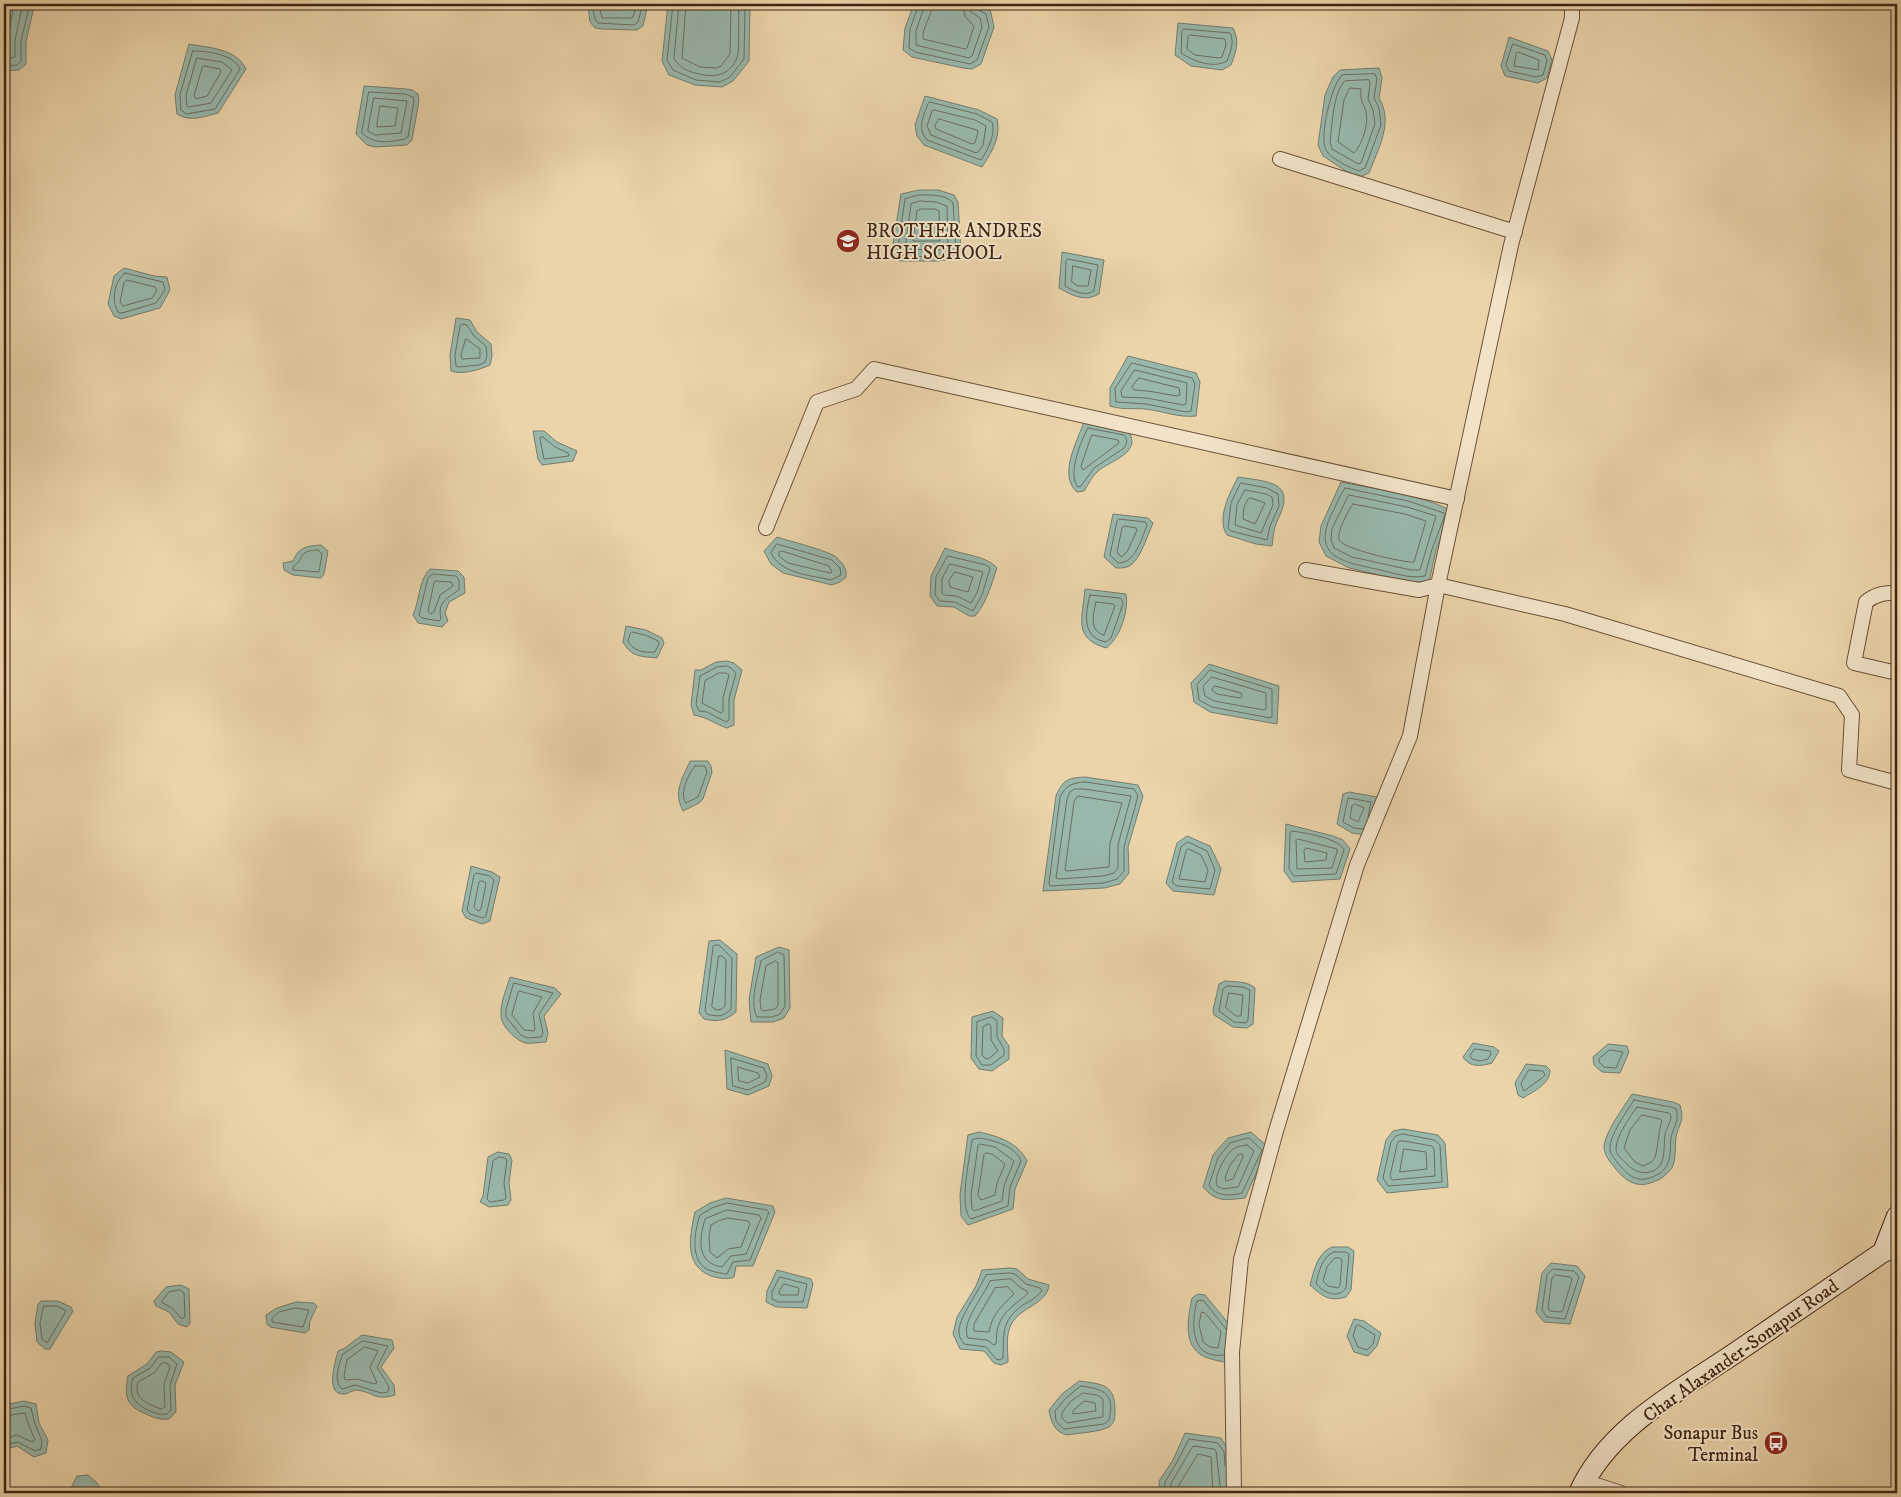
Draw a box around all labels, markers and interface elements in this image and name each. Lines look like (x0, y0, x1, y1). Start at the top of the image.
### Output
place label: BROTHER ANDRES HIGH SCHOOL (866, 220, 1042, 265)
school or university icon: BROTHER ANDRES HIGH SCHOOL (835, 228, 861, 254)
street label: Char Alaxander-Sonapur Road (1639, 1275, 1844, 1428)
place label: Sonapur Bus Terminal (1663, 1422, 1758, 1467)
bus stop icon: Sonapur Bus Terminal (1763, 1430, 1789, 1456)

